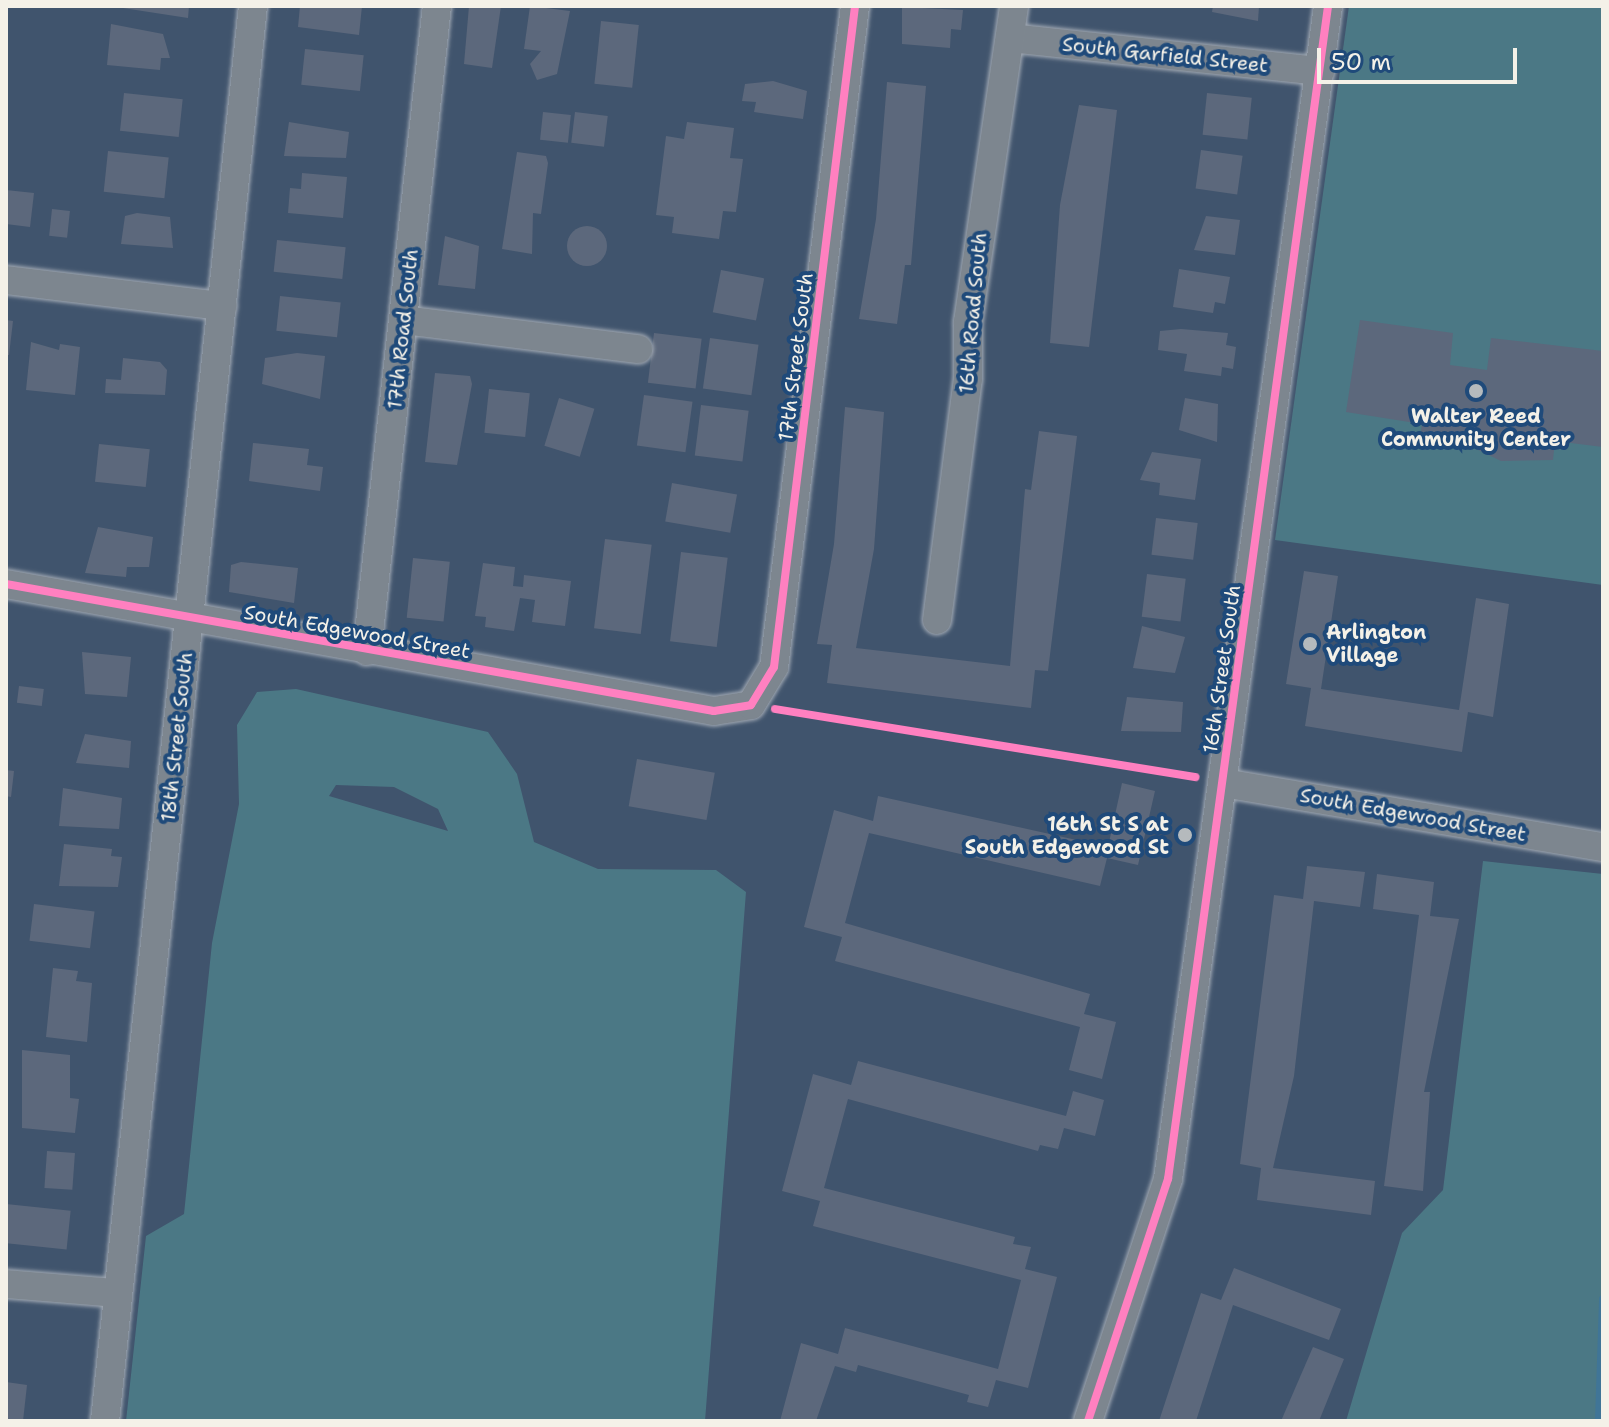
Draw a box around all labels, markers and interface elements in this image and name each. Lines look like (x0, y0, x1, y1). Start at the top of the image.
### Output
street label: South Garfield Street (1061, 32, 1269, 78)
scale bar (1321, 32, 1521, 82)
text: 50 m (1331, 46, 1391, 78)
street label: 16th Road South (954, 232, 992, 394)
street label: 17th Road South (383, 248, 423, 410)
street label: 17th Street South (774, 271, 818, 443)
marker: Walter Reed Community Center (1467, 382, 1485, 400)
place label: Walter Reed Community Center (1381, 404, 1571, 451)
street label: 16th Street South (1198, 583, 1246, 755)
street label: South Edgewood Street (242, 600, 472, 664)
place label: Arlington Village (1326, 620, 1426, 667)
marker: Arlington Village (1301, 635, 1319, 653)
street label: 18th Street South (156, 651, 198, 823)
street label: South Edgewood Street (1298, 783, 1528, 847)
place label: 16th St S at South Edgewood St (965, 812, 1169, 859)
marker: 16th St S at South Edgewood St (1176, 826, 1194, 844)

